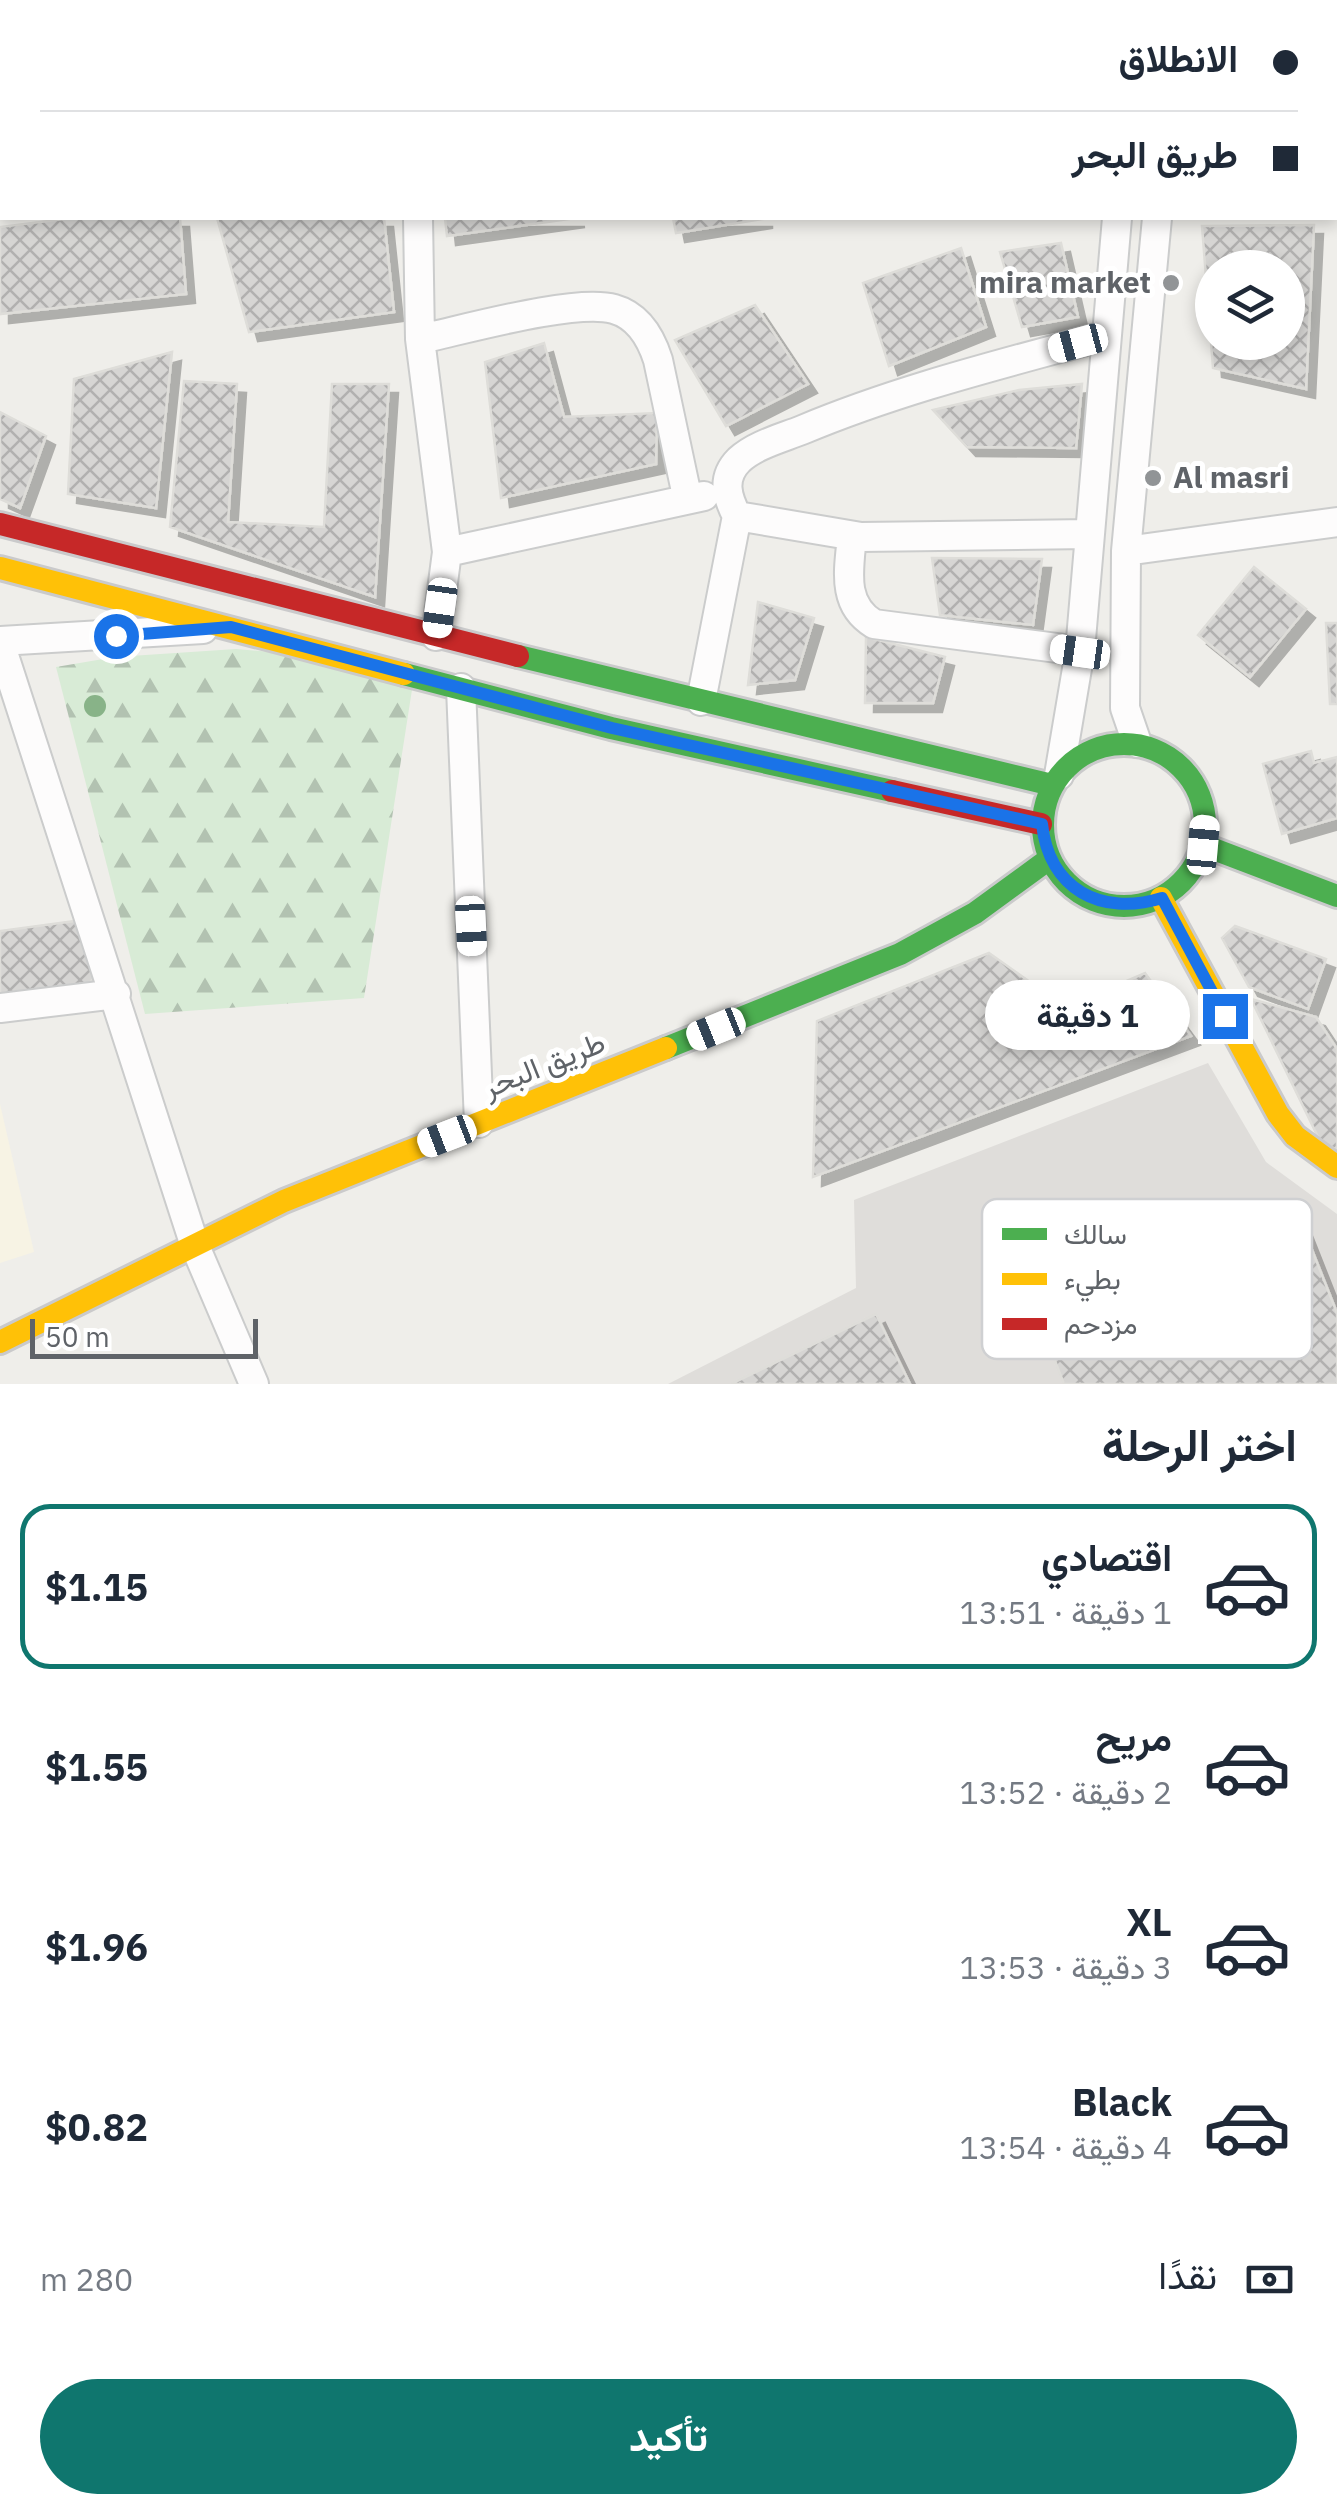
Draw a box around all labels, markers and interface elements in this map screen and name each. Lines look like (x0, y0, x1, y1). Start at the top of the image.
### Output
text: الانطلاق (1119, 33, 1238, 82)
text: طريق البحر (1072, 129, 1238, 178)
map controls (1195, 250, 1305, 360)
button: layers (1195, 250, 1305, 360)
place label: mira market (979, 262, 1151, 301)
marker: mira market (1160, 272, 1182, 294)
car (1045, 321, 1111, 365)
place label: Al masri (1173, 457, 1289, 496)
marker: Al masri (1142, 467, 1164, 489)
car (421, 576, 459, 640)
route start (94, 614, 139, 659)
car (1048, 633, 1112, 671)
car (1185, 814, 1221, 876)
car (454, 895, 488, 957)
callout: 1 دقيقة (985, 981, 1190, 1051)
text: 1 دقيقة (1036, 994, 1139, 1036)
route end (1203, 994, 1248, 1039)
car (683, 1004, 749, 1054)
street label: طريق البحر (476, 1021, 610, 1106)
car (414, 1111, 480, 1161)
legend (982, 1199, 1312, 1359)
text: سالك (1064, 1215, 1127, 1252)
text: بطيء (1064, 1260, 1121, 1302)
text: مزدحم (1064, 1305, 1137, 1343)
scale bar (30, 1314, 258, 1358)
text: 50 m (45, 1318, 110, 1355)
text: اختر الرحلة (1102, 1415, 1297, 1473)
text: اقتصادي (1041, 1532, 1172, 1581)
icon: car (1202, 1542, 1292, 1632)
text: $1.15 (45, 1562, 148, 1611)
text: 1 دقيقة · 13:51 (959, 1591, 1172, 1633)
text: مريح (1096, 1712, 1172, 1761)
icon: car (1202, 1722, 1292, 1812)
text: $1.55 (45, 1742, 148, 1791)
text: 2 دقيقة · 13:52 (959, 1771, 1172, 1813)
text: XL (1126, 1897, 1172, 1946)
icon: car (1202, 1902, 1292, 1992)
text: $1.96 (45, 1922, 148, 1971)
text: 3 دقيقة · 13:53 (959, 1946, 1172, 1988)
text: Black (1072, 2077, 1172, 2126)
icon: car (1202, 2082, 1292, 2172)
text: $0.82 (45, 2102, 148, 2151)
text: 4 دقيقة · 13:54 (959, 2126, 1172, 2168)
text: نقدًا (1158, 2250, 1217, 2299)
icon: cash (1242, 2252, 1297, 2307)
text: 280 m (40, 2258, 133, 2300)
button: تأكيد (40, 2379, 1297, 2494)

